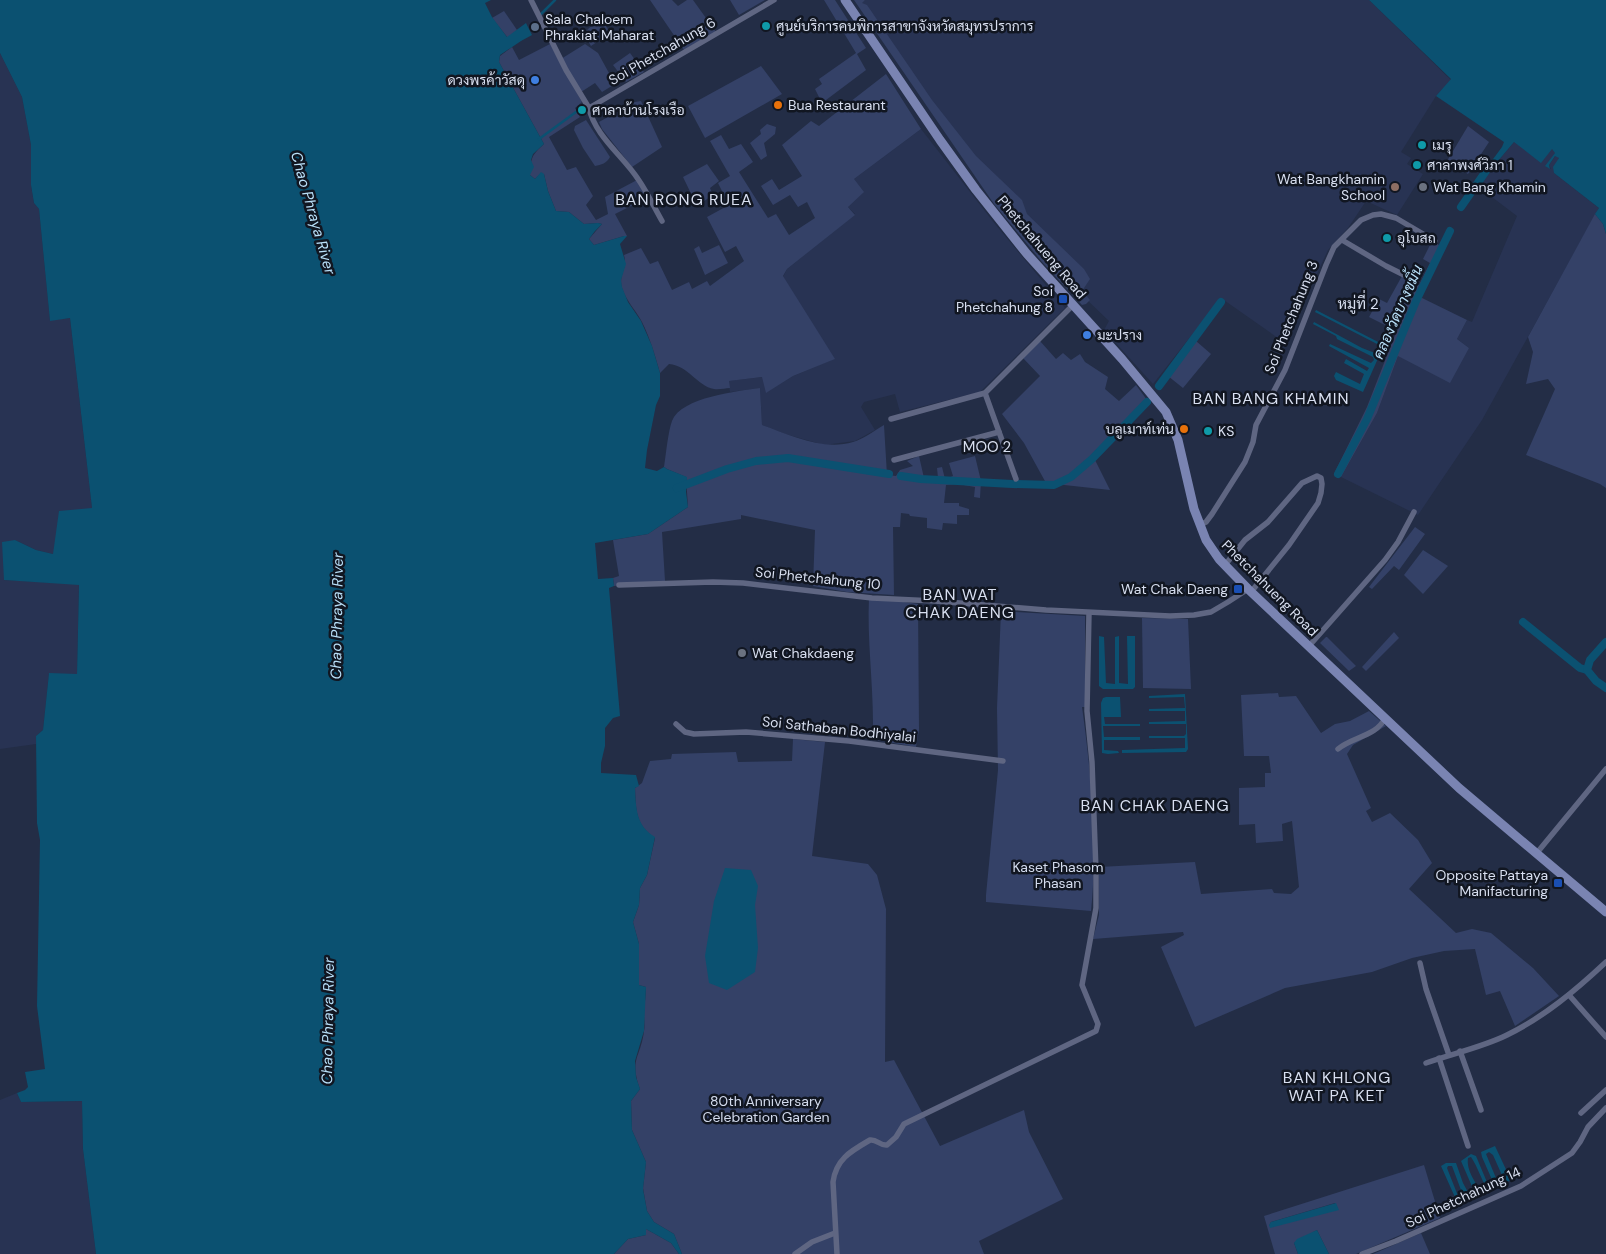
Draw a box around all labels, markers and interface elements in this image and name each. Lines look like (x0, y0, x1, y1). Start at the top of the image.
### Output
place label: Sala Chaloem Phrakiat Maharat (545, 10, 654, 44)
street label: Soi Phetchahung 6 (605, 13, 719, 89)
place label: ศูนย์บริการคนพิการสาขาจังหวัดสมุทรปราการ (776, 17, 1034, 36)
marker: ศูนย์บริการคนพิการสาขาจังหวัดสมุทรปราการ (760, 20, 772, 32)
marker: Sala Chaloem Phrakiat Maharat (529, 21, 541, 33)
place label: ดวงพรค้าวัสดุ (448, 71, 525, 90)
marker: ดวงพรค้าวัสดุ (529, 74, 541, 86)
place label: Bua Restaurant (788, 96, 886, 114)
marker: Bua Restaurant (772, 99, 784, 111)
place label: ศาลาบ้านโรงเรือ (592, 101, 685, 119)
marker: ศาลาบ้านโรงเรือ (576, 104, 588, 116)
place label: เมรุ (1432, 136, 1452, 155)
marker: เมรุ (1416, 139, 1428, 151)
water label: Chao Phraya River (286, 149, 340, 277)
place label: ศาลาพงศ์วิภา 1 (1427, 156, 1513, 174)
marker: ศาลาพงศ์วิภา 1 (1411, 159, 1423, 171)
place label: Wat Bangkhamin School (1277, 170, 1385, 204)
place label: Wat Bang Khamin (1433, 178, 1546, 196)
marker: Wat Bangkhamin School (1389, 181, 1401, 193)
marker: Wat Bang Khamin (1417, 181, 1429, 193)
district label: BAN RONG RUEA (615, 189, 753, 210)
street label: Phetchahueng Road (994, 192, 1090, 302)
place label: อุโบสถ (1397, 229, 1436, 248)
marker: อุโบสถ (1381, 232, 1393, 244)
street label: Soi Phetchahung 3 (1260, 258, 1322, 376)
water label: คลองวัดบางขมิ้น (1364, 259, 1428, 362)
place label: Soi Phetchahung 8 (956, 282, 1053, 316)
district label: หมู่ที่ 2 (1337, 289, 1379, 314)
marker: Soi Phetchahung 8 (1057, 293, 1069, 305)
place label: มะปราง (1097, 326, 1142, 344)
marker: มะปราง (1081, 329, 1093, 341)
district label: BAN BANG KHAMIN (1192, 388, 1350, 409)
place label: บลูเมาท์เท่น (1105, 420, 1174, 439)
place label: KS (1218, 422, 1234, 440)
marker: บลูเมาท์เท่น (1178, 423, 1190, 435)
marker: KS (1202, 425, 1214, 437)
district label: MOO 2 (963, 437, 1011, 457)
street label: Phetchahueng Road (1218, 536, 1322, 640)
water label: Chao Phraya River (326, 552, 348, 680)
street label: Soi Phetchahung 10 (754, 562, 882, 594)
place label: Wat Chak Daeng (1121, 580, 1228, 598)
marker: Wat Chak Daeng (1232, 583, 1244, 595)
district label: BAN WAT CHAK DAENG (905, 584, 1015, 623)
place label: Wat Chakdaeng (752, 644, 854, 662)
marker: Wat Chakdaeng (736, 647, 748, 659)
street label: Soi Sathaban Bodhiyalai (761, 712, 917, 746)
district label: BAN CHAK DAENG (1080, 795, 1230, 816)
park label: Kaset Phasom Phasan (1012, 858, 1104, 892)
place label: Opposite Pattaya Manifacturing (1435, 866, 1548, 900)
marker: Opposite Pattaya Manifacturing (1552, 877, 1564, 889)
water label: Chao Phraya River (317, 957, 339, 1085)
district label: BAN KHLONG WAT PA KET (1283, 1067, 1391, 1106)
park label: 80th Anniversary Celebration Garden (702, 1092, 830, 1126)
street label: Soi Phetchahung 14 (1403, 1162, 1524, 1232)

